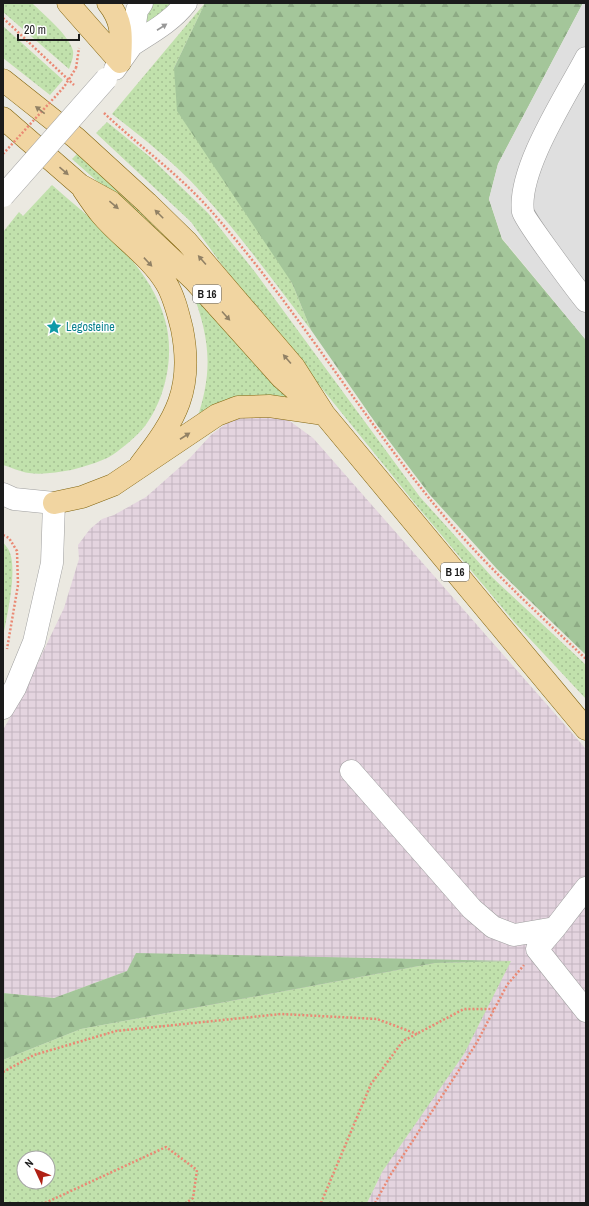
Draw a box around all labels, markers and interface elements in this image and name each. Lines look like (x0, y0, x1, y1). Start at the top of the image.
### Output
scale bar (18, 16, 79, 42)
text: 20 m (24, 22, 46, 38)
one-way arrow (156, 23, 167, 30)
one-way arrow (35, 105, 46, 114)
one-way arrow (59, 167, 70, 176)
one-way arrow (108, 200, 119, 209)
one-way arrow (154, 209, 164, 219)
one-way arrow (198, 255, 207, 265)
one-way arrow (143, 257, 153, 267)
road number: B 16 (193, 285, 221, 303)
one-way arrow (221, 311, 230, 320)
place icon: Legosteine (45, 318, 63, 336)
place label: Legosteine (66, 319, 115, 335)
one-way arrow (283, 354, 292, 363)
one-way arrow (180, 432, 190, 440)
road number: B 16 (441, 563, 469, 581)
north arrow (16, 1150, 56, 1190)
text: N (22, 1156, 36, 1170)

